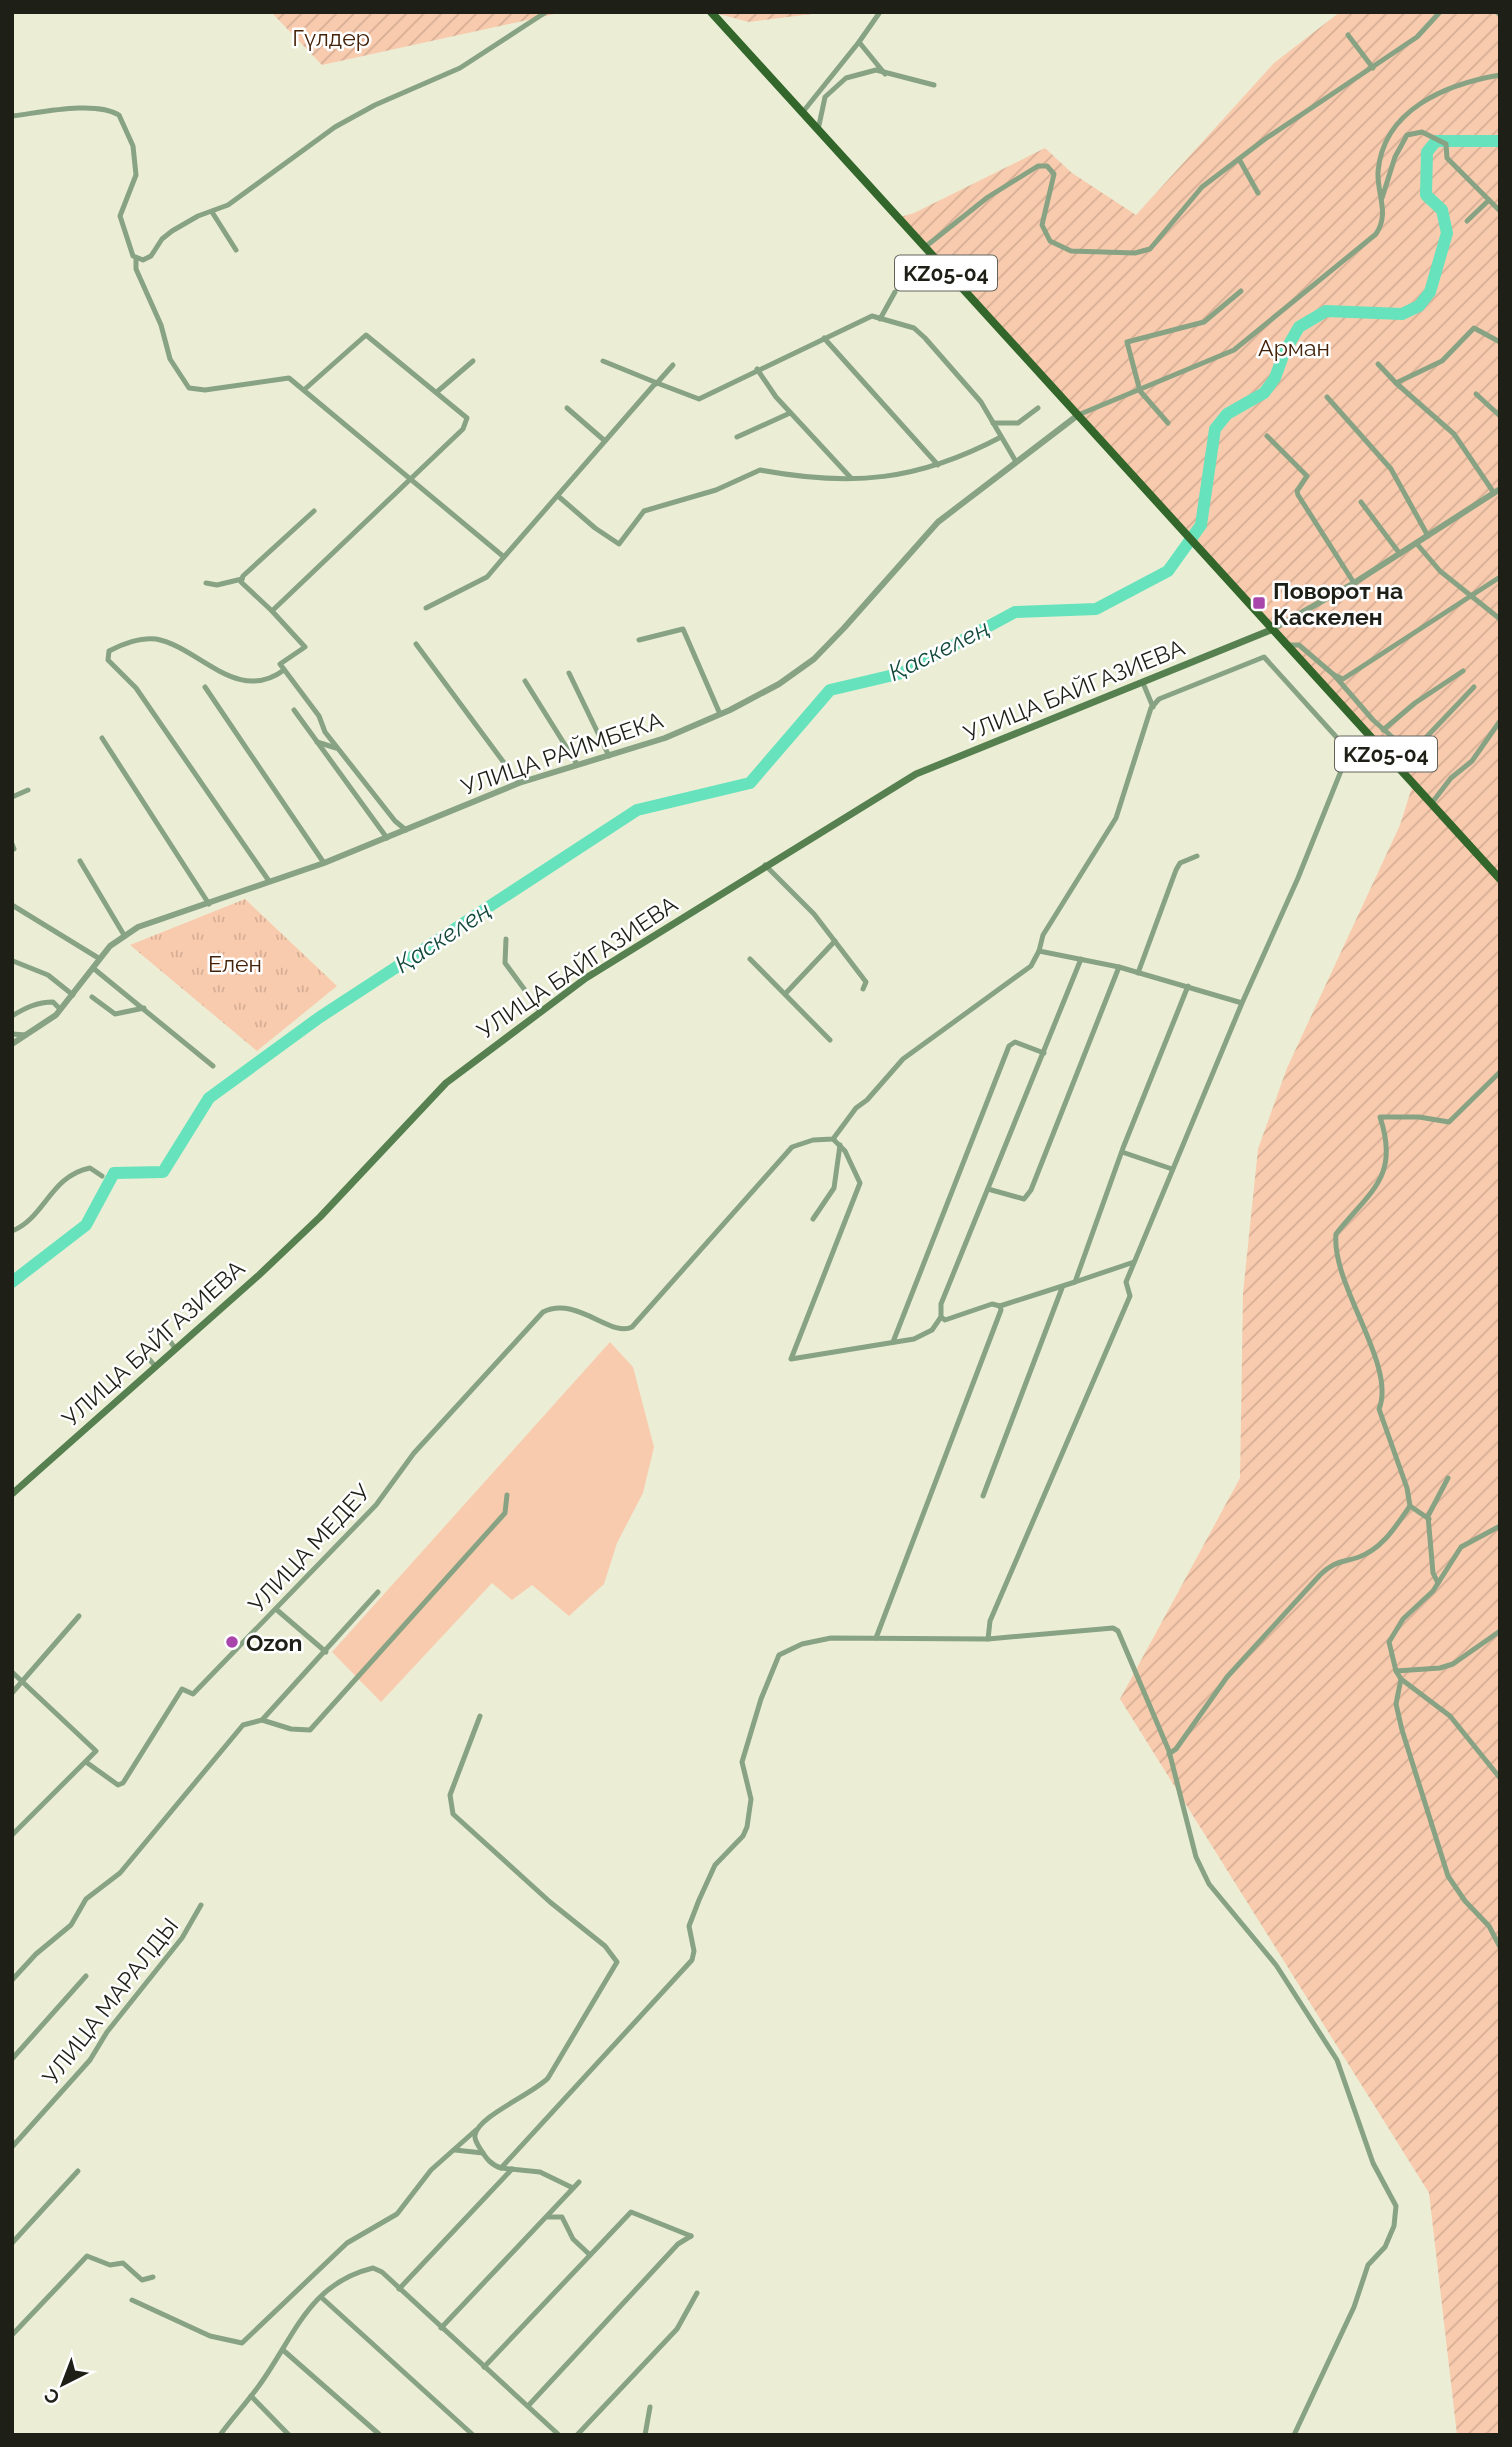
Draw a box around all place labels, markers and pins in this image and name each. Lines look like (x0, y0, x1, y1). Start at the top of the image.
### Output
place label: Поворот на Каскелен (1273, 577, 1403, 630)
marker: Поворот на Каскелен (1251, 595, 1267, 611)
place label: Ozon (246, 1629, 302, 1656)
marker: Ozon (224, 1634, 240, 1650)

